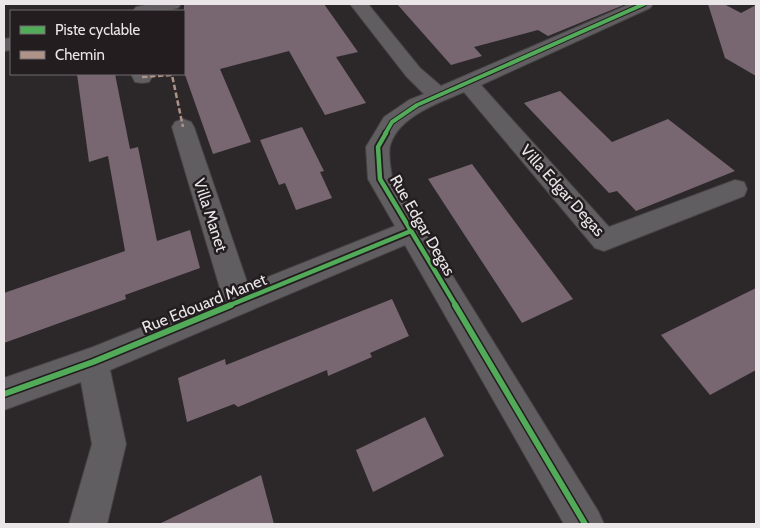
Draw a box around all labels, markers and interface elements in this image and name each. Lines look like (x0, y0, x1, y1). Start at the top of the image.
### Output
legend (10, 10, 185, 75)
text: Piste cyclable (55, 21, 141, 39)
text: Chemin (55, 46, 105, 64)
street label: Villa Edgar Degas (517, 141, 609, 240)
street label: Rue Edgar Degas (386, 171, 459, 279)
street label: Villa Manet (190, 176, 231, 255)
street label: Rue Edouard Manet (139, 270, 270, 337)

